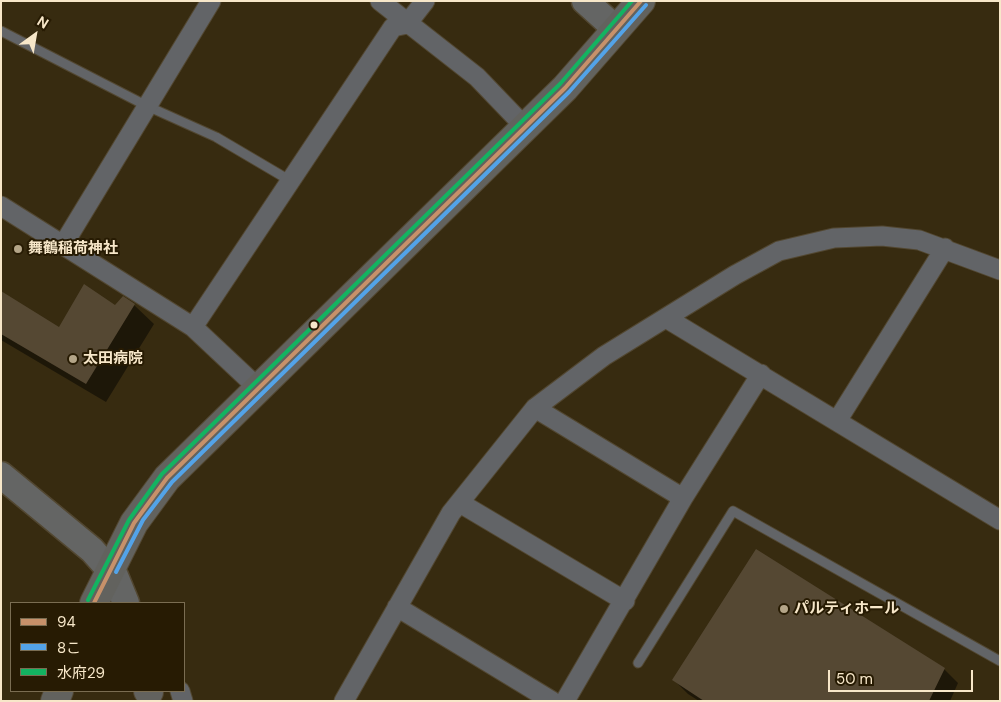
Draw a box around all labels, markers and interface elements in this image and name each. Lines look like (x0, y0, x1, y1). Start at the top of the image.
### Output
north arrow (10, 10, 60, 60)
text: N (34, 12, 52, 33)
place label: 舞鶴稲荷神社 (28, 240, 118, 258)
marker: 舞鶴稲荷神社 (12, 243, 24, 255)
unlabelled marker (309, 320, 319, 330)
place label: 太田病院 (83, 350, 143, 368)
marker: 太田病院 (67, 353, 79, 365)
place label: パルティホール (794, 600, 899, 618)
legend (10, 602, 185, 692)
marker: パルティホール (778, 603, 790, 615)
text: 94 (57, 612, 76, 632)
text: 8こ (57, 638, 81, 658)
scale bar (831, 660, 976, 692)
text: 水府29 (57, 663, 105, 683)
text: 50 m (836, 669, 873, 689)

